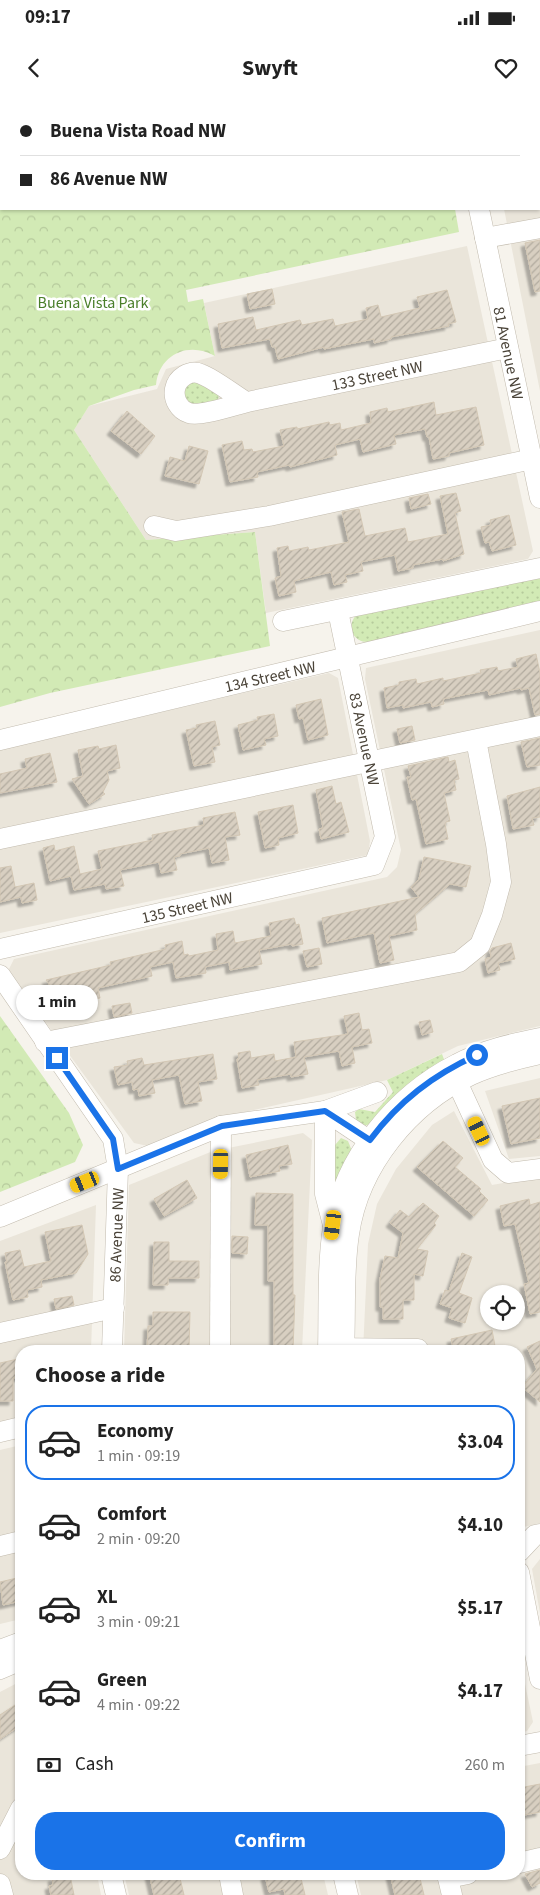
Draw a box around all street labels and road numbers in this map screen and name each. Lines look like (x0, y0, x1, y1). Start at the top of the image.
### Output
street label: 81 Avenue NW (487, 305, 529, 402)
street label: 133 Street NW (329, 355, 426, 396)
street label: 134 Street NW (222, 656, 319, 698)
street label: 83 Avenue NW (343, 691, 385, 788)
street label: 135 Street NW (139, 887, 236, 929)
street label: 86 Avenue NW (104, 1187, 130, 1283)

